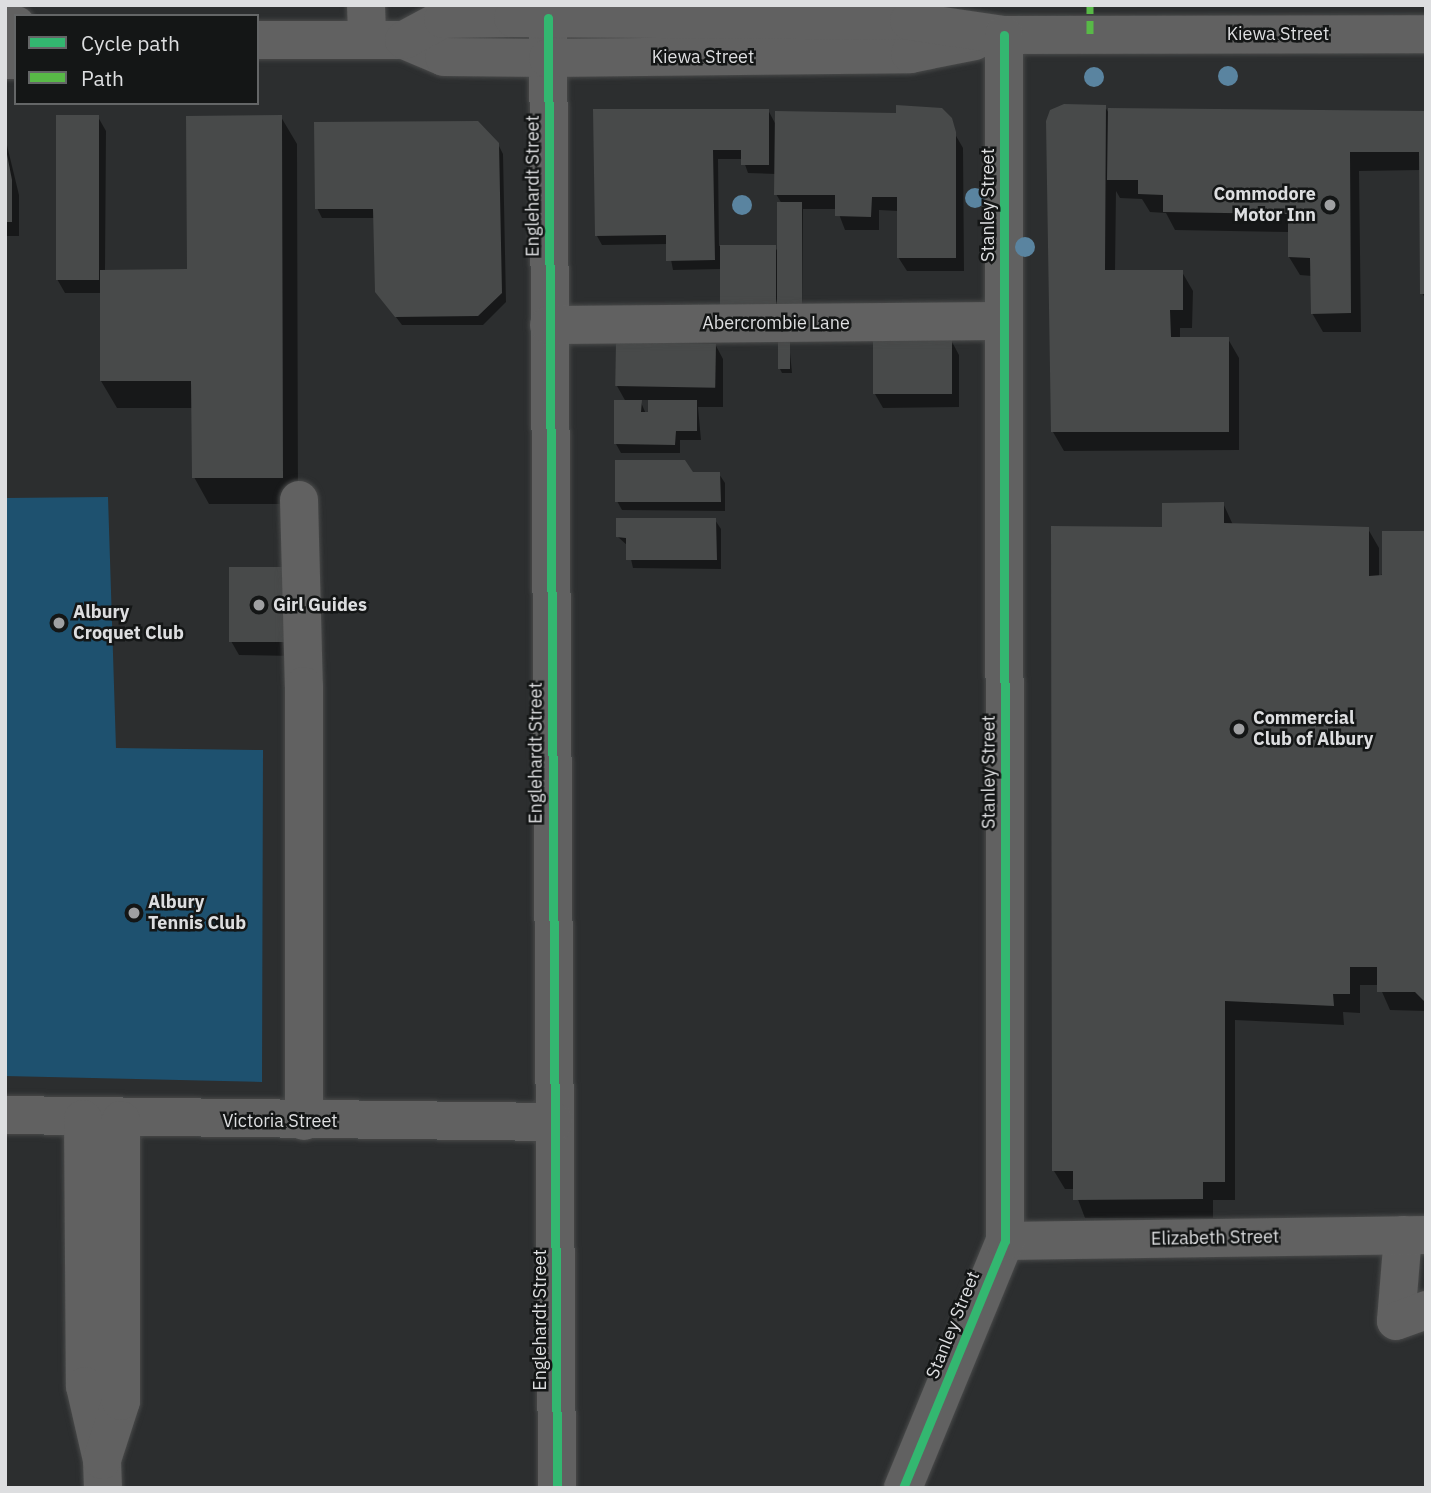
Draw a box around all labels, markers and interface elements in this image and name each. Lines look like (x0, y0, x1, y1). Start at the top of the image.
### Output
legend (14, 14, 259, 105)
street label: Kiewa Street (1227, 23, 1329, 45)
text: Cycle path (81, 29, 180, 57)
street label: Kiewa Street (652, 46, 754, 68)
text: Path (81, 64, 124, 92)
street label: Englehardt Street (522, 115, 544, 257)
street label: Stanley Street (977, 148, 999, 262)
place label: Commodore Motor Inn (1213, 184, 1316, 227)
marker: Commodore Motor Inn (1322, 197, 1338, 213)
street label: Abercrombie Lane (702, 312, 850, 334)
place label: Girl Guides (273, 594, 367, 616)
marker: Girl Guides (251, 597, 267, 613)
place label: Albury Croquet Club (73, 602, 184, 644)
marker: Albury Croquet Club (51, 615, 67, 631)
street label: Englehardt Street (525, 682, 547, 824)
place label: Commercial Club of Albury (1253, 708, 1373, 750)
street label: Stanley Street (978, 715, 1000, 829)
marker: Commercial Club of Albury (1231, 721, 1247, 737)
place label: Albury Tennis Club (148, 892, 246, 934)
marker: Albury Tennis Club (126, 905, 142, 921)
street label: Victoria Street (222, 1110, 338, 1132)
street label: Elizabeth Street (1151, 1226, 1279, 1250)
street label: Englehardt Street (529, 1249, 551, 1391)
street label: Stanley Street (922, 1268, 984, 1382)

